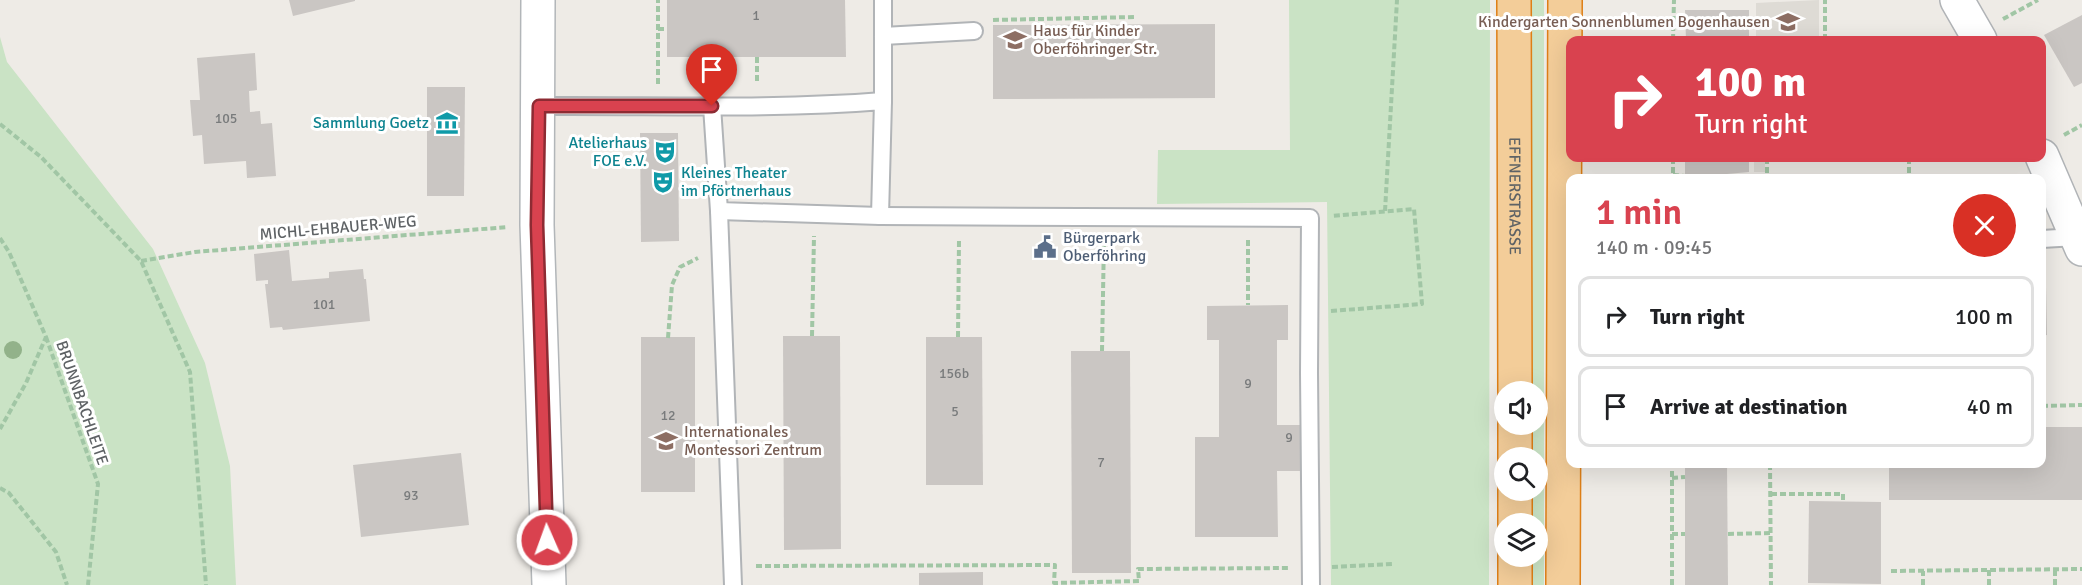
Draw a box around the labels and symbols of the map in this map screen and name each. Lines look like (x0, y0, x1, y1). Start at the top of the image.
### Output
house number: 1 (752, 7, 760, 24)
school or university icon: Kindergarten Sonnenblumen Bogenhausen (1775, 9, 1801, 35)
place label: Kindergarten Sonnenblumen Bogenhausen (1478, 12, 1770, 32)
place label: Haus für Kinder Oberföhringer Str. (1033, 21, 1157, 59)
school or university icon: Haus für Kinder Oberföhringer Str. (1002, 27, 1028, 53)
pin (686, 44, 737, 106)
house number: 105 (215, 110, 237, 127)
museum icon: Sammlung Goetz (434, 110, 460, 136)
place label: Sammlung Goetz (313, 113, 429, 133)
place label: Atelierhaus FOE e.V. (569, 133, 647, 171)
street label: EFFNERSTRASSE (1504, 137, 1525, 255)
theatre icon: Atelierhaus FOE e.V. (652, 139, 678, 165)
place label: Kleines Theater im Pförtnerhaus (681, 163, 791, 201)
theatre icon: Kleines Theater im Pförtnerhaus (650, 169, 676, 195)
street label: MICHL-EHBAUER-WEG (259, 211, 417, 245)
place label: Bürgerpark Oberföhring (1063, 228, 1146, 266)
public building icon: Bürgerpark Oberföhring (1032, 234, 1058, 260)
house number: 101 (313, 296, 335, 313)
street label: BRUNNBACHLEITE (51, 338, 113, 468)
house number: 156b (939, 365, 969, 382)
house number: 9 (1244, 375, 1252, 392)
house number: 5 (951, 403, 959, 420)
house number: 12 (660, 407, 676, 424)
place label: Internationales Montessori Zentrum (684, 422, 822, 460)
school or university icon: Internationales Montessori Zentrum (653, 428, 679, 454)
house number: 9 (1285, 429, 1293, 446)
house number: 7 (1097, 454, 1105, 471)
house number: 93 (403, 487, 419, 504)
position arrow (515, 508, 579, 572)

